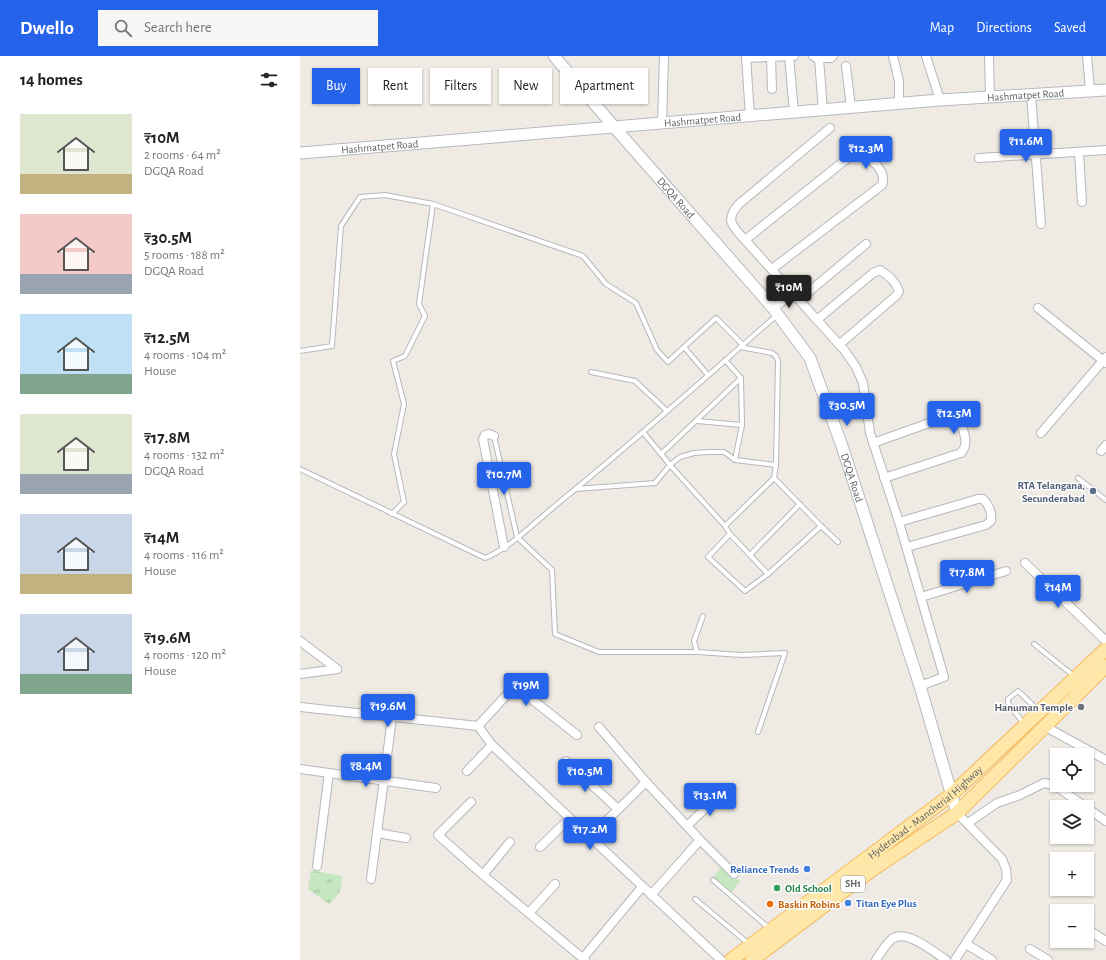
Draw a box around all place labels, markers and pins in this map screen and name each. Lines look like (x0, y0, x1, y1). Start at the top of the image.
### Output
pin: ₹11.6M (993, 129, 1059, 163)
pin: ₹12.3M (833, 136, 899, 170)
pin: ₹10M (765, 275, 813, 309)
pin: ₹30.5M (814, 393, 880, 427)
pin: ₹12.5M (921, 401, 987, 435)
pin: ₹10.7M (471, 462, 537, 496)
place label: RTA Telangana, Secunderabad (1017, 480, 1085, 504)
marker: RTA Telangana, Secunderabad (1088, 486, 1098, 496)
pin: ₹17.8M (934, 560, 1000, 594)
pin: ₹14M (1034, 575, 1082, 609)
pin: ₹19M (502, 673, 550, 707)
pin: ₹19.6M (355, 694, 421, 728)
place label: Hanuman Temple (995, 702, 1073, 713)
marker: Hanuman Temple (1076, 702, 1086, 712)
pin: ₹8.4M (338, 754, 394, 788)
pin: ₹10.5M (552, 759, 618, 793)
pin: ₹13.1M (677, 783, 743, 817)
pin: ₹17.2M (557, 817, 623, 851)
place label: Reliance Trends (730, 864, 799, 875)
marker: Reliance Trends (802, 864, 812, 874)
marker: Old School (772, 883, 782, 893)
place label: Old School (785, 883, 832, 894)
marker: Titan Eye Plus (843, 898, 853, 908)
place label: Titan Eye Plus (856, 898, 917, 909)
marker: Baskin Robins (765, 899, 775, 909)
place label: Baskin Robins (778, 899, 840, 910)

